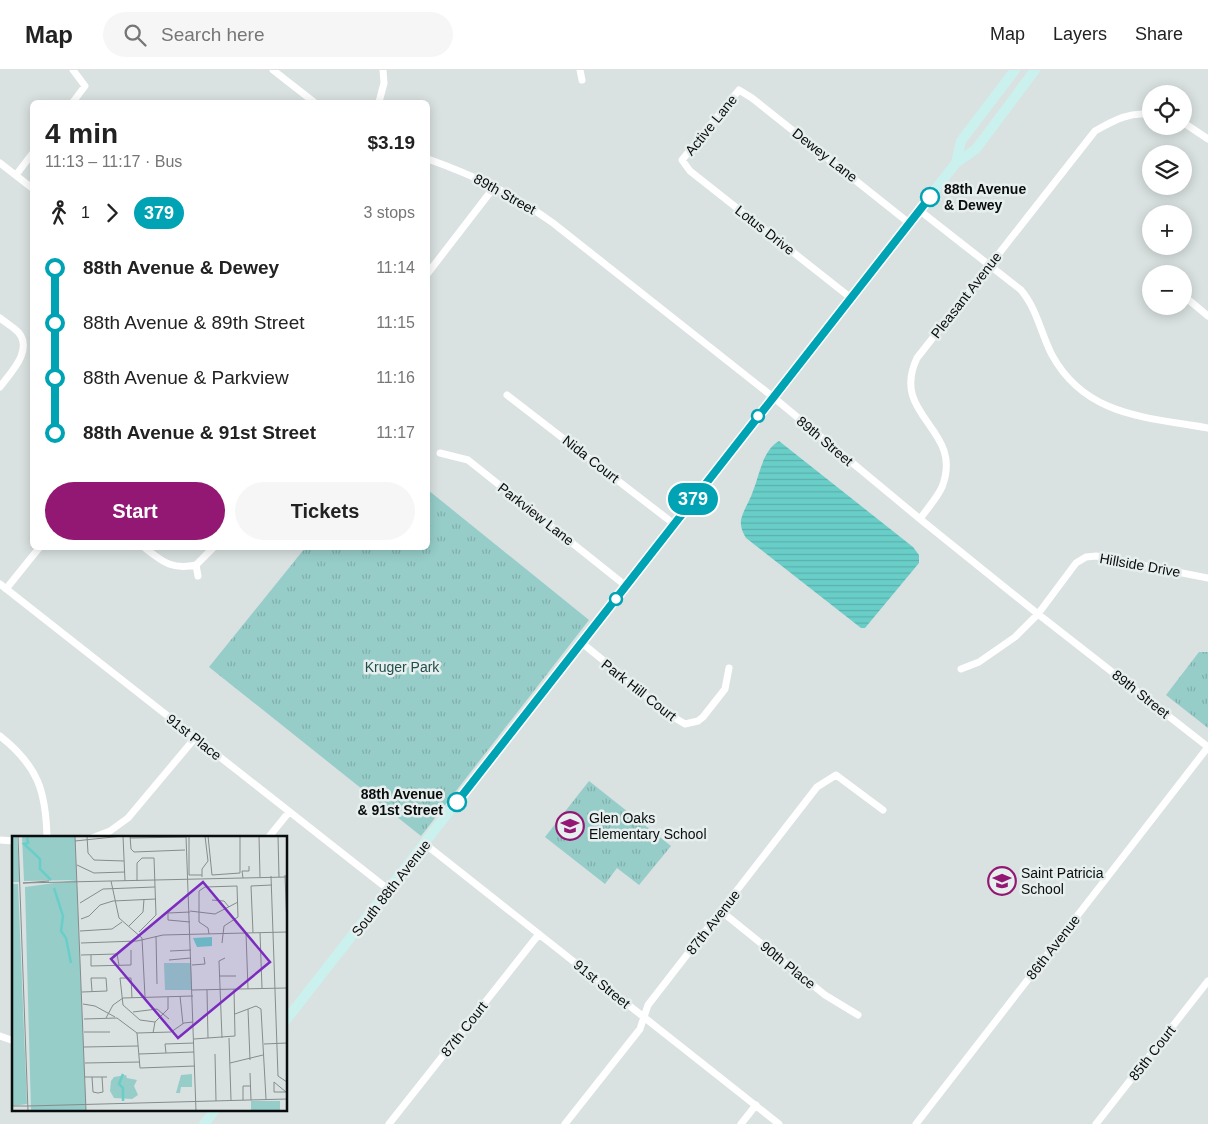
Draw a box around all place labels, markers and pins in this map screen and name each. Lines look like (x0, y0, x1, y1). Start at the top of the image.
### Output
place label: 88th Avenue & Dewey (944, 181, 1026, 213)
marker: 88th Avenue & Dewey (920, 187, 940, 207)
unlabelled marker (751, 409, 765, 423)
unlabelled marker (609, 592, 623, 606)
place label: 88th Avenue & 91st Street (357, 786, 443, 818)
marker: 88th Avenue & 91st Street (447, 792, 467, 812)
place label: Glen Oaks Elementary School (589, 810, 707, 842)
school or university icon: Glen Oaks Elementary School (555, 811, 585, 841)
place label: Saint Patricia School (1021, 865, 1104, 897)
school or university icon: Saint Patricia School (987, 866, 1017, 896)

